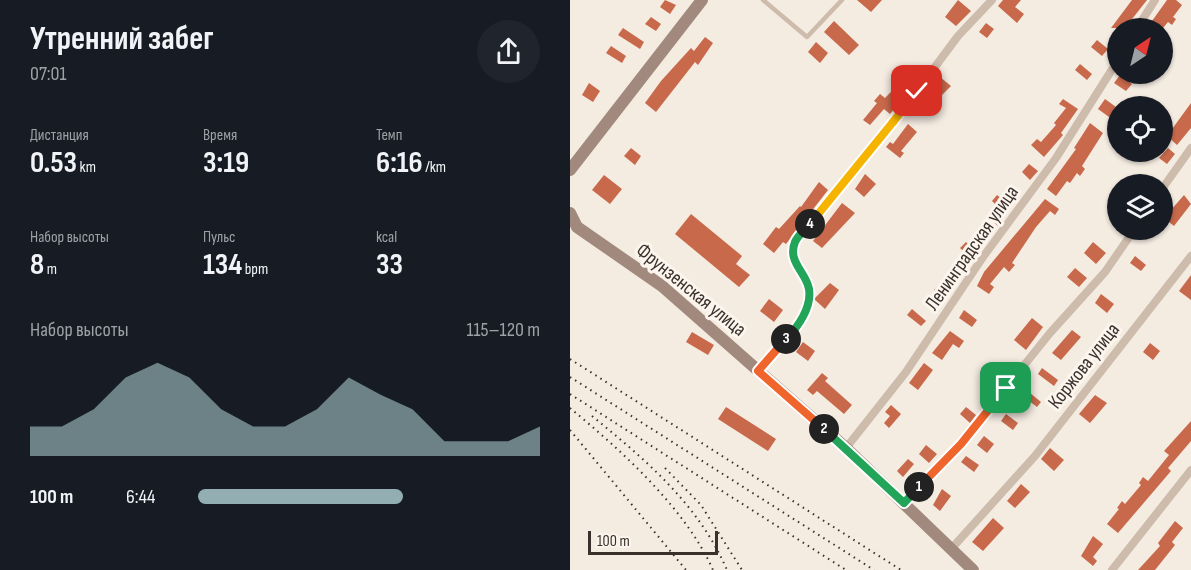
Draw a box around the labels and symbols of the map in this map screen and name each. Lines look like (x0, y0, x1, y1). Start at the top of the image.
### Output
north arrow (1107, 18, 1173, 84)
pin (891, 65, 942, 116)
street label: Ленинградская улица (920, 181, 1024, 315)
pin: 4 (795, 209, 825, 239)
street label: Фрунзенская улица (631, 238, 751, 342)
street label: Коржова улица (1043, 318, 1125, 414)
pin: 3 (771, 324, 801, 354)
pin (980, 362, 1031, 413)
pin: 2 (809, 414, 839, 444)
pin: 1 (904, 472, 934, 502)
scale bar (588, 528, 718, 556)

